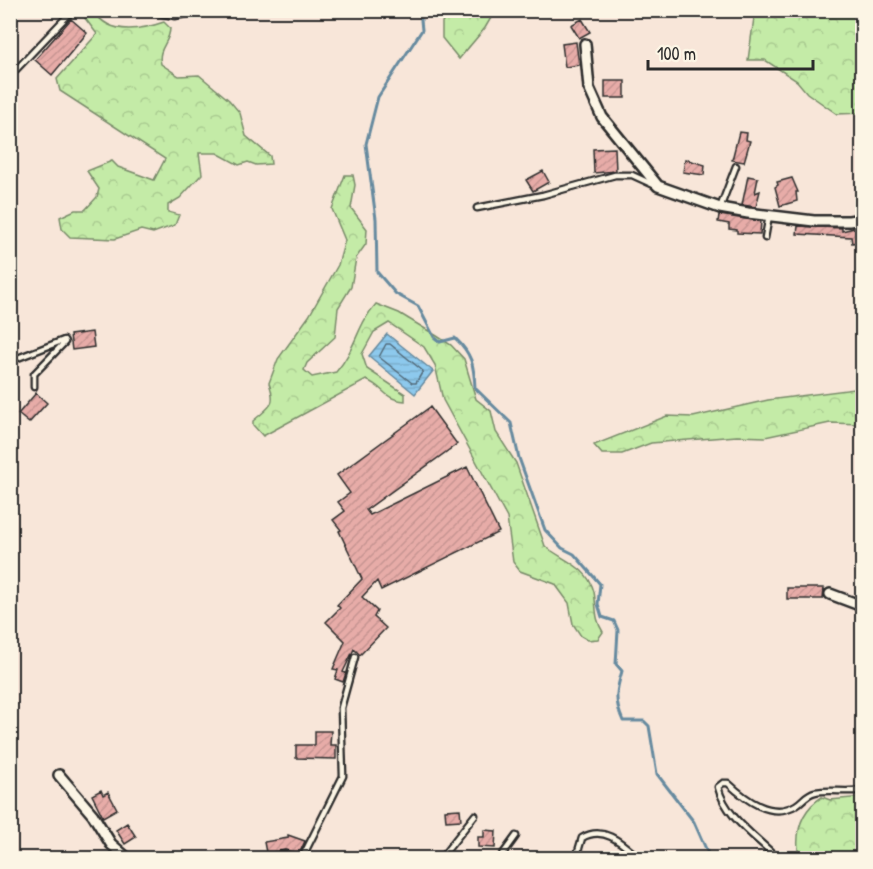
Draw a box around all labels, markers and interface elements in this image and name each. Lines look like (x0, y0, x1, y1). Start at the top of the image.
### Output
scale bar (648, 33, 813, 71)
text: 100 m (657, 41, 696, 66)

